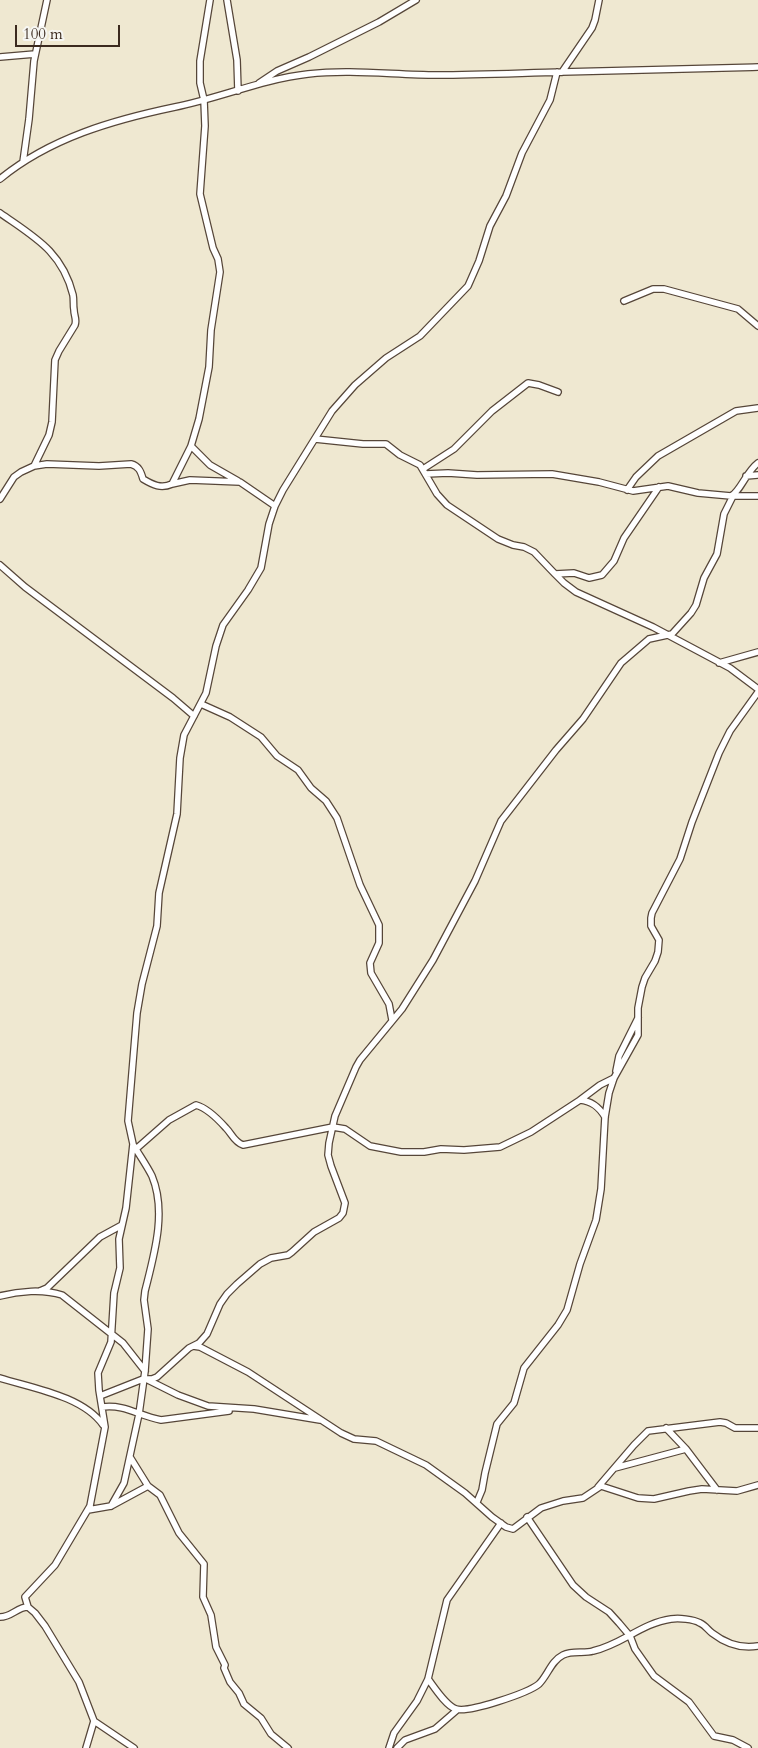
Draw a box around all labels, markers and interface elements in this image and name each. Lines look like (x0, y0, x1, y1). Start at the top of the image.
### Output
scale bar (18, 15, 122, 47)
text: 100 m (23, 24, 63, 44)

